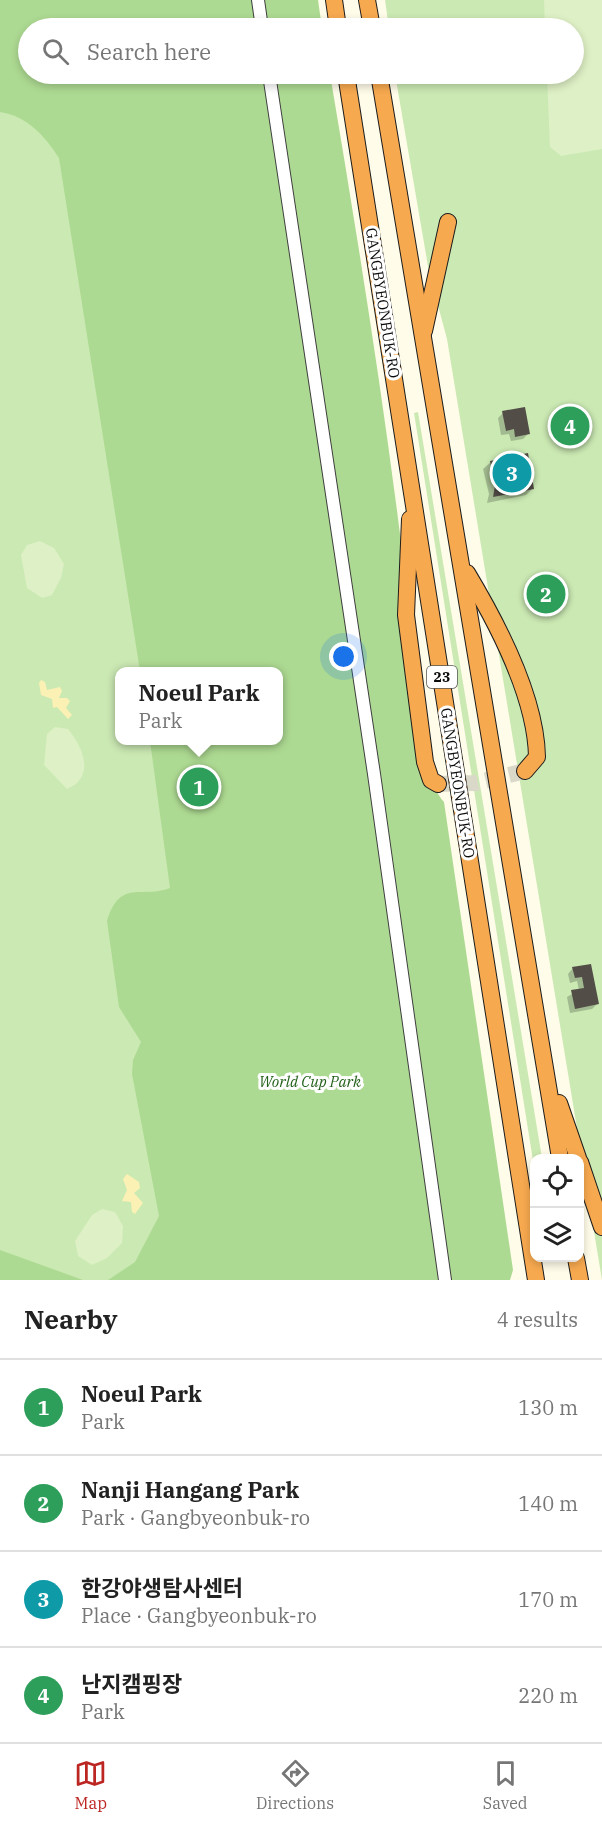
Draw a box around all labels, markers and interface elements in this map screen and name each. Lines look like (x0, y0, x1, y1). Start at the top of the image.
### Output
search box (18, 18, 584, 84)
icon: search (39, 35, 72, 68)
text: Search here (87, 37, 211, 66)
street label: GANGBYEONBUK-RO (362, 227, 404, 379)
pin: 4 (550, 404, 590, 448)
pin: 3 (492, 450, 532, 496)
pin: 2 (526, 572, 566, 616)
your location (329, 642, 358, 671)
road number: 23 (427, 666, 457, 688)
popup (115, 667, 283, 745)
text: Noeul Park (139, 678, 259, 707)
text: Park (139, 707, 182, 734)
street label: GANGBYEONBUK-RO (437, 707, 479, 859)
pin: 1 (180, 764, 218, 810)
park label: World Cup Park (259, 1072, 361, 1091)
map controls (530, 1154, 584, 1262)
button: locate (530, 1154, 584, 1208)
button: layers (530, 1208, 584, 1262)
text: Nearby (24, 1302, 118, 1336)
text: 4 results (497, 1306, 578, 1333)
text: Noeul Park (81, 1379, 202, 1408)
text: 1 (38, 1394, 50, 1421)
text: 130 m (518, 1394, 578, 1421)
text: Park (81, 1408, 125, 1435)
text: Nanji Hangang Park (81, 1475, 299, 1504)
text: 2 (38, 1490, 50, 1517)
text: 140 m (518, 1490, 578, 1517)
text: Park · Gangbyeonbuk-ro (81, 1504, 310, 1531)
text: 한강야생탐사센터 (81, 1573, 243, 1602)
text: 3 (38, 1586, 50, 1613)
text: 170 m (518, 1586, 578, 1613)
text: Place · Gangbyeonbuk-ro (81, 1602, 317, 1629)
text: 난지캠핑장 (81, 1669, 182, 1698)
text: 4 (38, 1682, 50, 1709)
text: 220 m (518, 1682, 578, 1709)
text: Park (81, 1698, 125, 1725)
tab: Map (74, 1757, 107, 1813)
tab: Directions (256, 1757, 334, 1813)
tab: Saved (483, 1757, 528, 1813)

